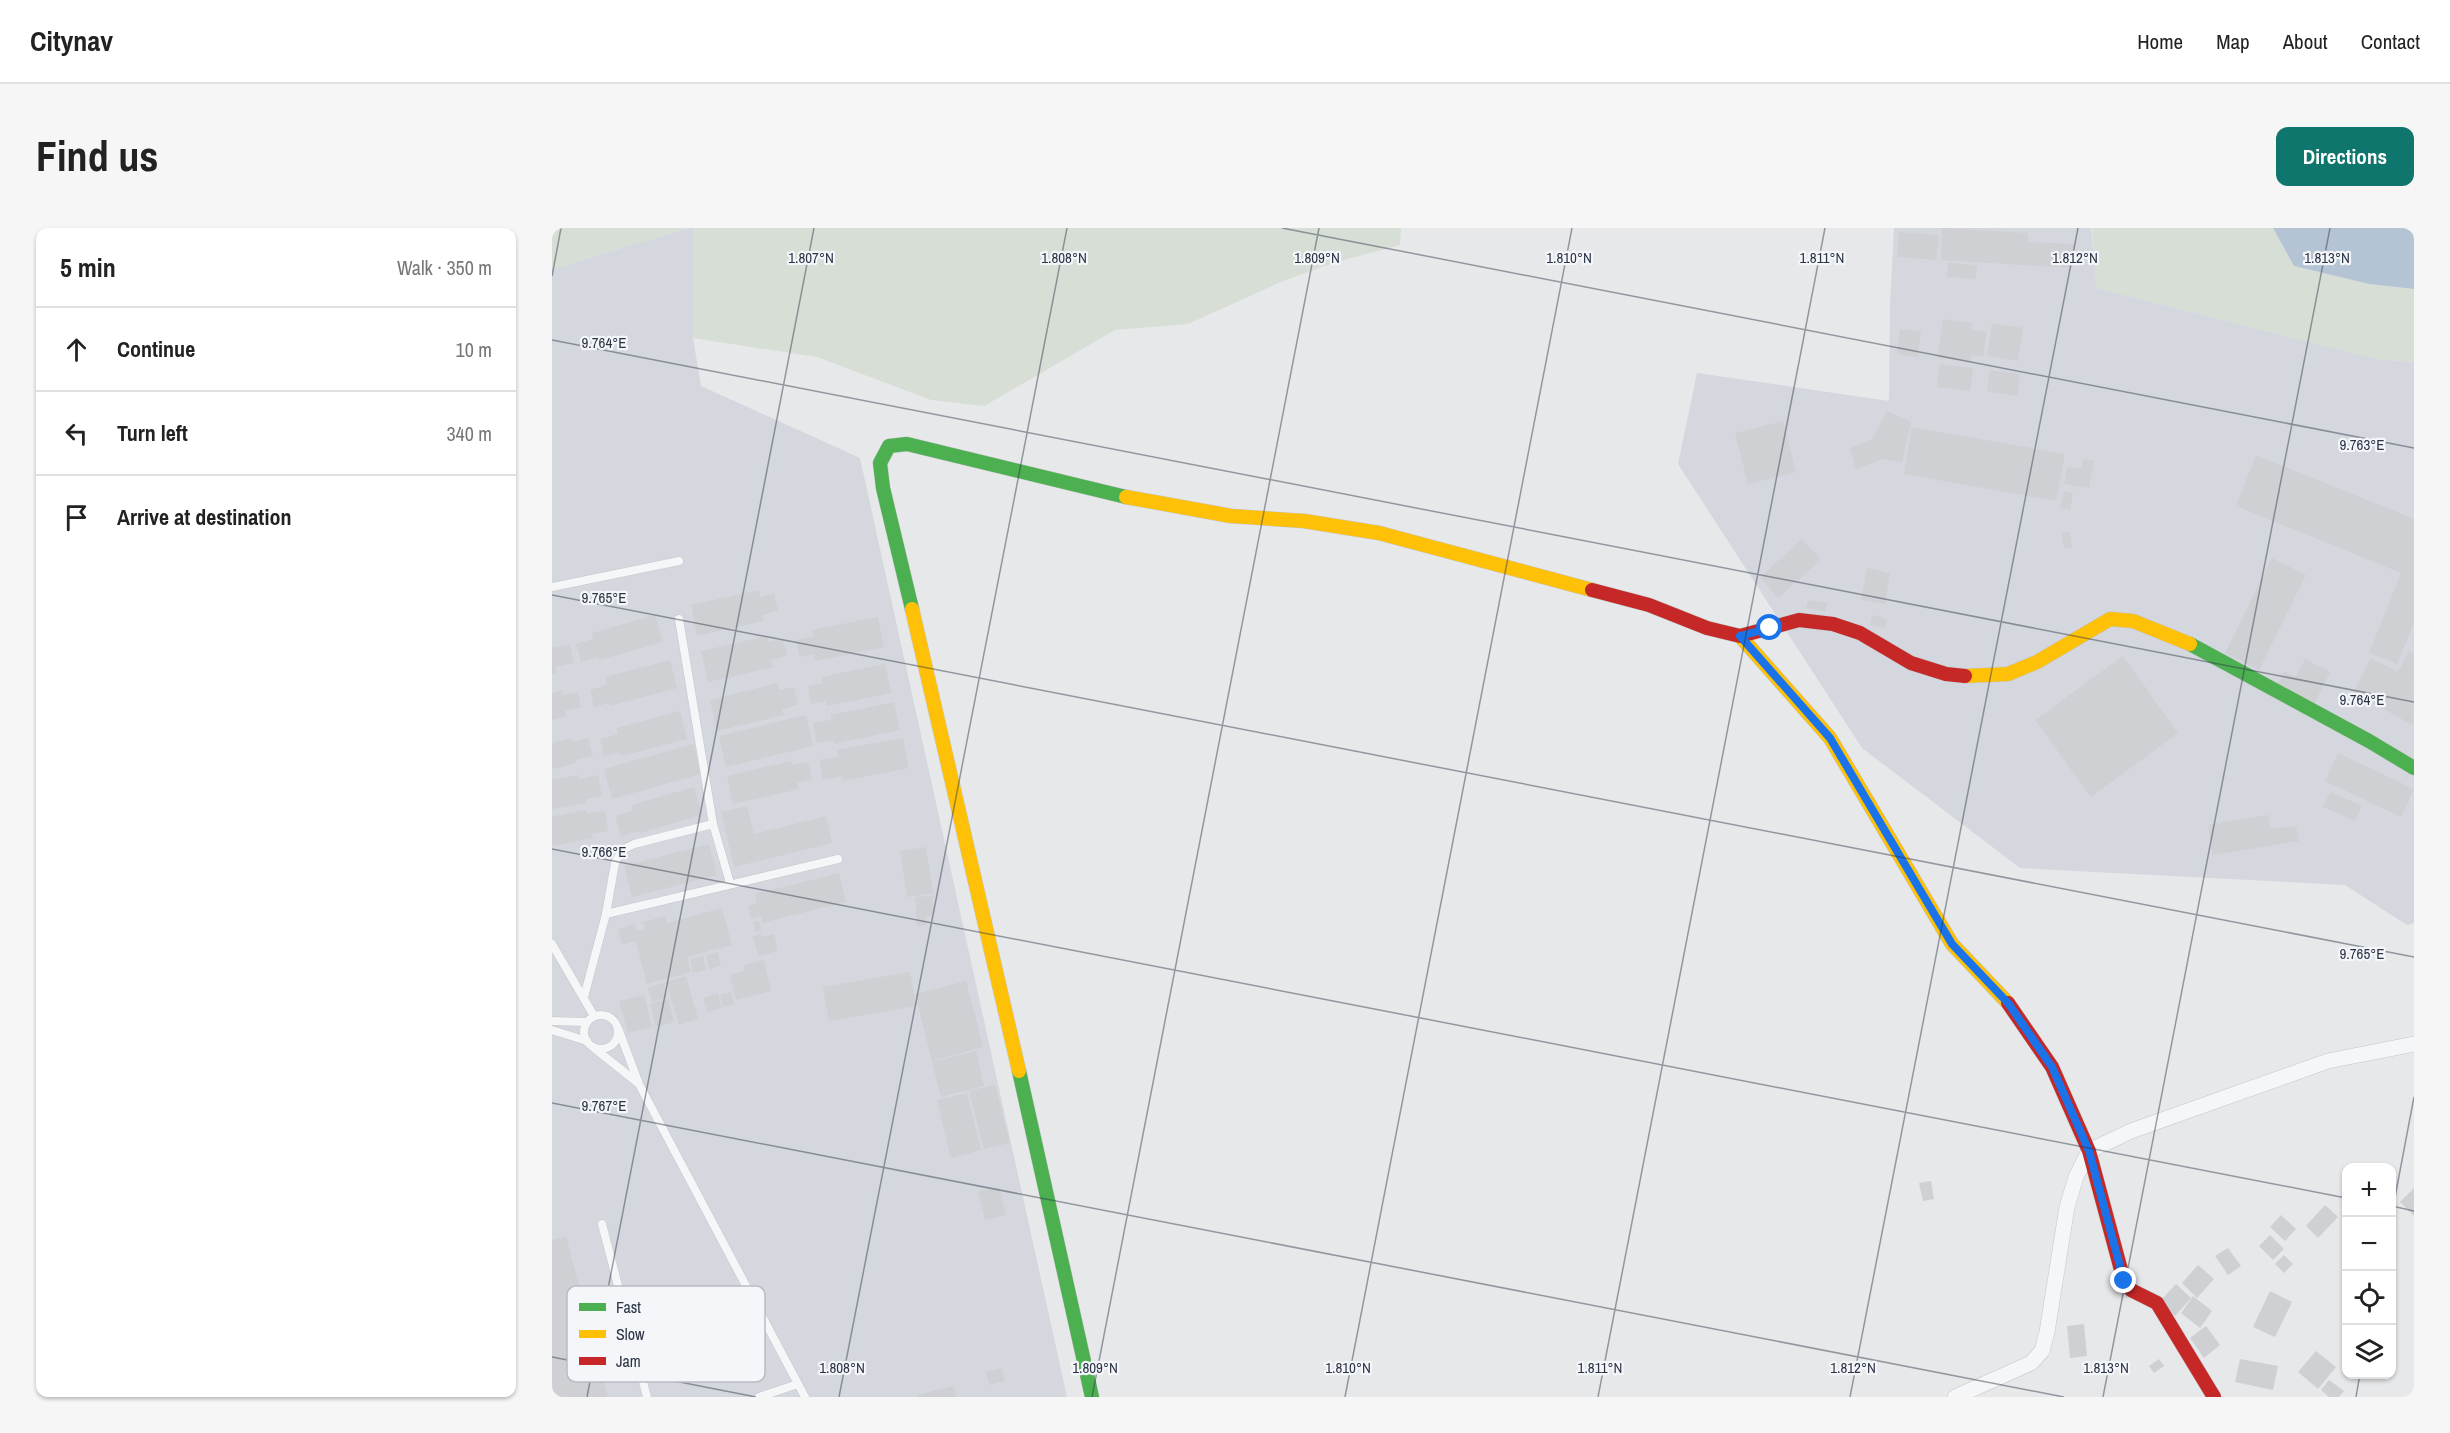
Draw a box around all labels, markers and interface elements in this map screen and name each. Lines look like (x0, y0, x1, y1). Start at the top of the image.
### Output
text: Citynav (30, 22, 113, 60)
text: Home (2137, 27, 2183, 56)
text: Map (2216, 27, 2250, 56)
text: About (2283, 27, 2328, 56)
text: Contact (2361, 27, 2420, 56)
button: Directions (2276, 127, 2414, 186)
text: Find us (36, 128, 158, 184)
text: 1.807°N (788, 247, 834, 268)
text: 1.808°N (1041, 247, 1087, 268)
text: 1.809°N (1294, 247, 1340, 268)
text: 1.810°N (1546, 247, 1592, 268)
text: 1.811°N (1800, 247, 1844, 268)
text: 1.812°N (2052, 247, 2098, 268)
text: 1.813°N (2304, 247, 2350, 268)
text: 5 min (60, 250, 116, 285)
text: Walk · 350 m (397, 254, 492, 281)
text: 9.764°E (582, 332, 627, 353)
icon: ahead (60, 333, 93, 366)
text: Continue (117, 334, 195, 364)
text: 10 m (456, 336, 492, 363)
icon: left (60, 417, 93, 450)
text: Turn left (117, 418, 188, 448)
text: 340 m (446, 420, 492, 447)
text: 9.763°E (2340, 434, 2385, 455)
icon: arrive (60, 501, 93, 534)
text: Arrive at destination (117, 502, 291, 532)
text: 9.765°E (582, 587, 627, 608)
route start (1756, 614, 1782, 640)
text: 9.764°E (2340, 689, 2385, 710)
text: 9.766°E (582, 841, 627, 862)
text: 9.765°E (2340, 943, 2385, 964)
text: 9.767°E (582, 1095, 627, 1116)
map controls (2342, 1163, 2396, 1379)
button: + (2342, 1163, 2396, 1217)
button: − (2342, 1217, 2396, 1271)
route end (2110, 1267, 2136, 1293)
button: locate (2342, 1271, 2396, 1325)
legend (567, 1286, 765, 1382)
text: Fast (616, 1296, 641, 1318)
text: Slow (616, 1323, 645, 1345)
button: layers (2342, 1325, 2396, 1379)
text: Jam (616, 1350, 641, 1372)
text: 1.808°N (819, 1357, 865, 1378)
text: 1.809°N (1072, 1357, 1118, 1378)
text: 1.810°N (1325, 1357, 1371, 1378)
text: 1.811°N (1578, 1357, 1622, 1378)
text: 1.812°N (1830, 1357, 1876, 1378)
text: 1.813°N (2083, 1357, 2129, 1378)

